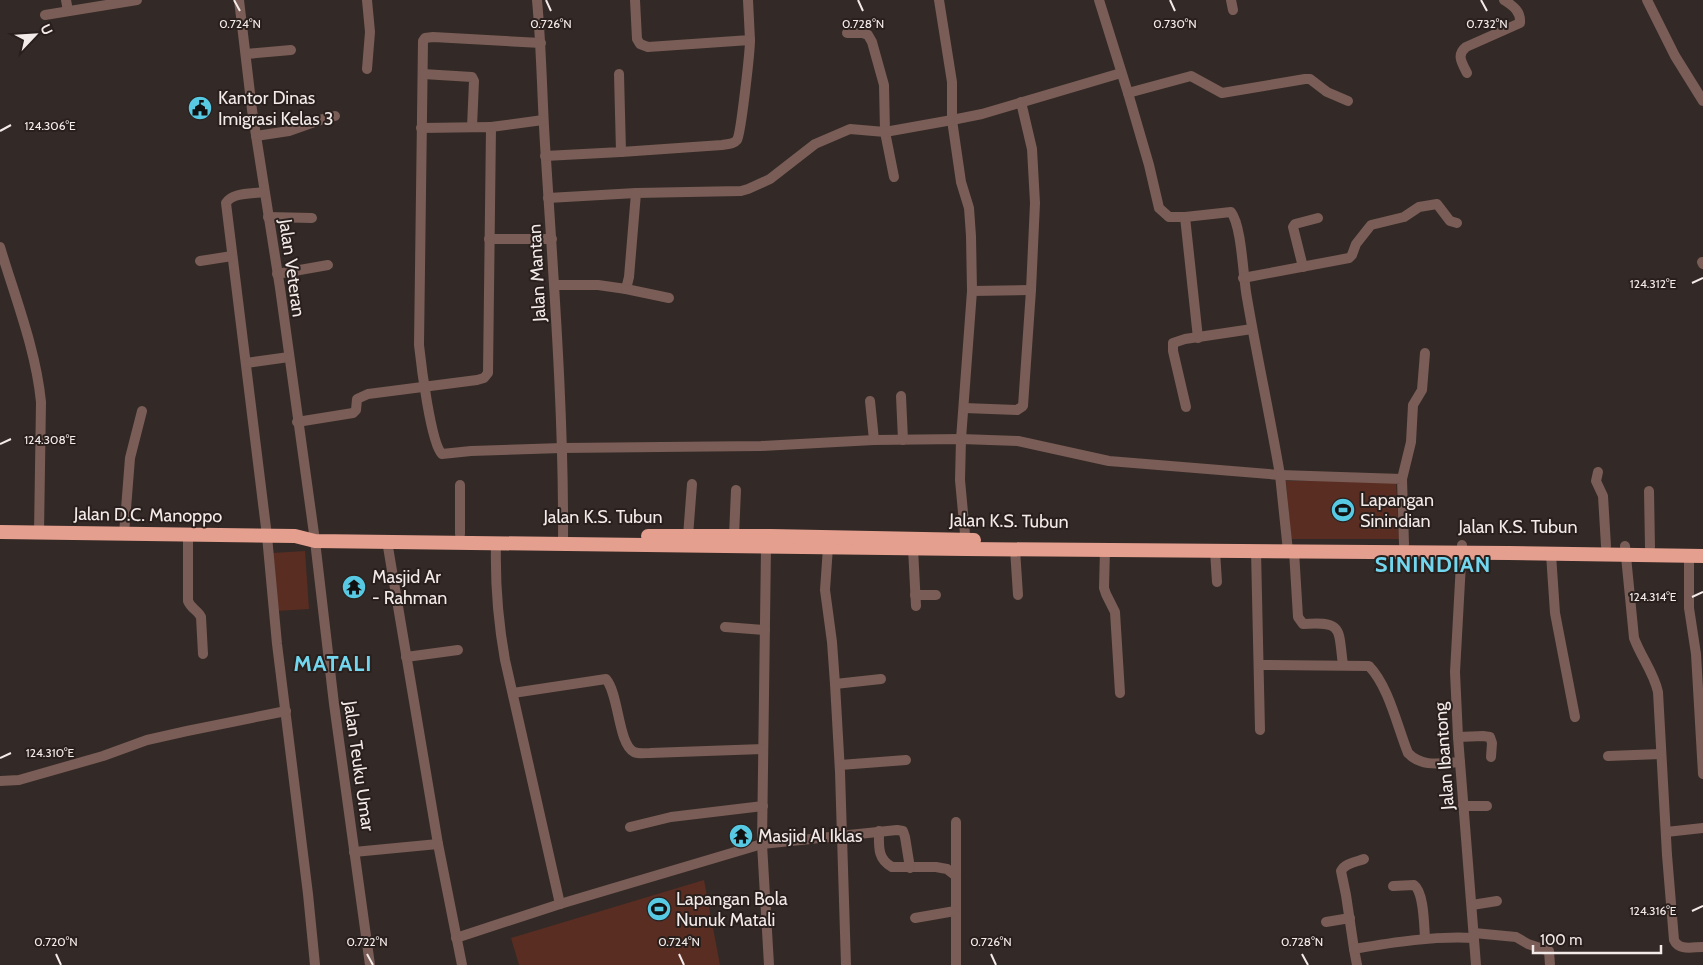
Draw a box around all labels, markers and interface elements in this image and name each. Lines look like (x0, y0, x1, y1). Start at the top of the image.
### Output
north arrow (10, 10, 60, 60)
text: 0.724°N (219, 16, 261, 31)
text: 0.726°N (530, 16, 572, 31)
text: 0.728°N (842, 16, 884, 31)
text: 0.730°N (1153, 16, 1197, 31)
text: 0.732°N (1466, 16, 1508, 31)
text: U (36, 21, 57, 38)
place label: Kantor Dinas Imigrasi Kelas 3 (218, 87, 333, 130)
public building icon: Kantor Dinas Imigrasi Kelas 3 (187, 95, 213, 121)
text: 124.306°E (24, 118, 76, 133)
street label: Jalan Veteran (274, 217, 310, 318)
street label: Jalan Mantan (523, 224, 551, 323)
text: 124.312°E (1630, 276, 1676, 291)
text: 124.308°E (24, 432, 76, 447)
place label: Lapangan Sinindian (1360, 489, 1434, 532)
sports icon: Lapangan Sinindian (1330, 497, 1356, 523)
street label: Jalan D.C. Manoppo (73, 503, 222, 527)
street label: Jalan K.S. Tubun (542, 506, 663, 528)
street label: Jalan K.S. Tubun (948, 509, 1069, 533)
street label: Jalan K.S. Tubun (1457, 516, 1578, 538)
district label: SININDIAN (1375, 551, 1491, 578)
place label: Masjid Ar - Rahman (372, 566, 447, 609)
temple icon: Masjid Ar - Rahman (341, 574, 367, 600)
text: 124.314°E (1630, 589, 1677, 604)
district label: MATALI (294, 650, 372, 677)
street label: Jalan Teuku Umar (339, 698, 379, 833)
street label: Jalan Ibantong (1429, 700, 1459, 812)
text: 124.310°E (26, 745, 75, 760)
temple icon: Masjid Al Iklas (728, 823, 754, 849)
place label: Masjid Al Iklas (758, 825, 862, 847)
place label: Lapangan Bola Nunuk Matali (676, 888, 788, 931)
sports icon: Lapangan Bola Nunuk Matali (646, 896, 672, 922)
text: 124.316°E (1630, 903, 1677, 918)
scale bar (1533, 922, 1660, 954)
text: 100 m (1540, 931, 1582, 949)
text: 0.720°N (34, 934, 78, 949)
text: 0.722°N (346, 934, 388, 949)
text: 0.724°N (658, 934, 700, 949)
text: 0.726°N (970, 934, 1012, 949)
text: 0.728°N (1281, 934, 1323, 949)

